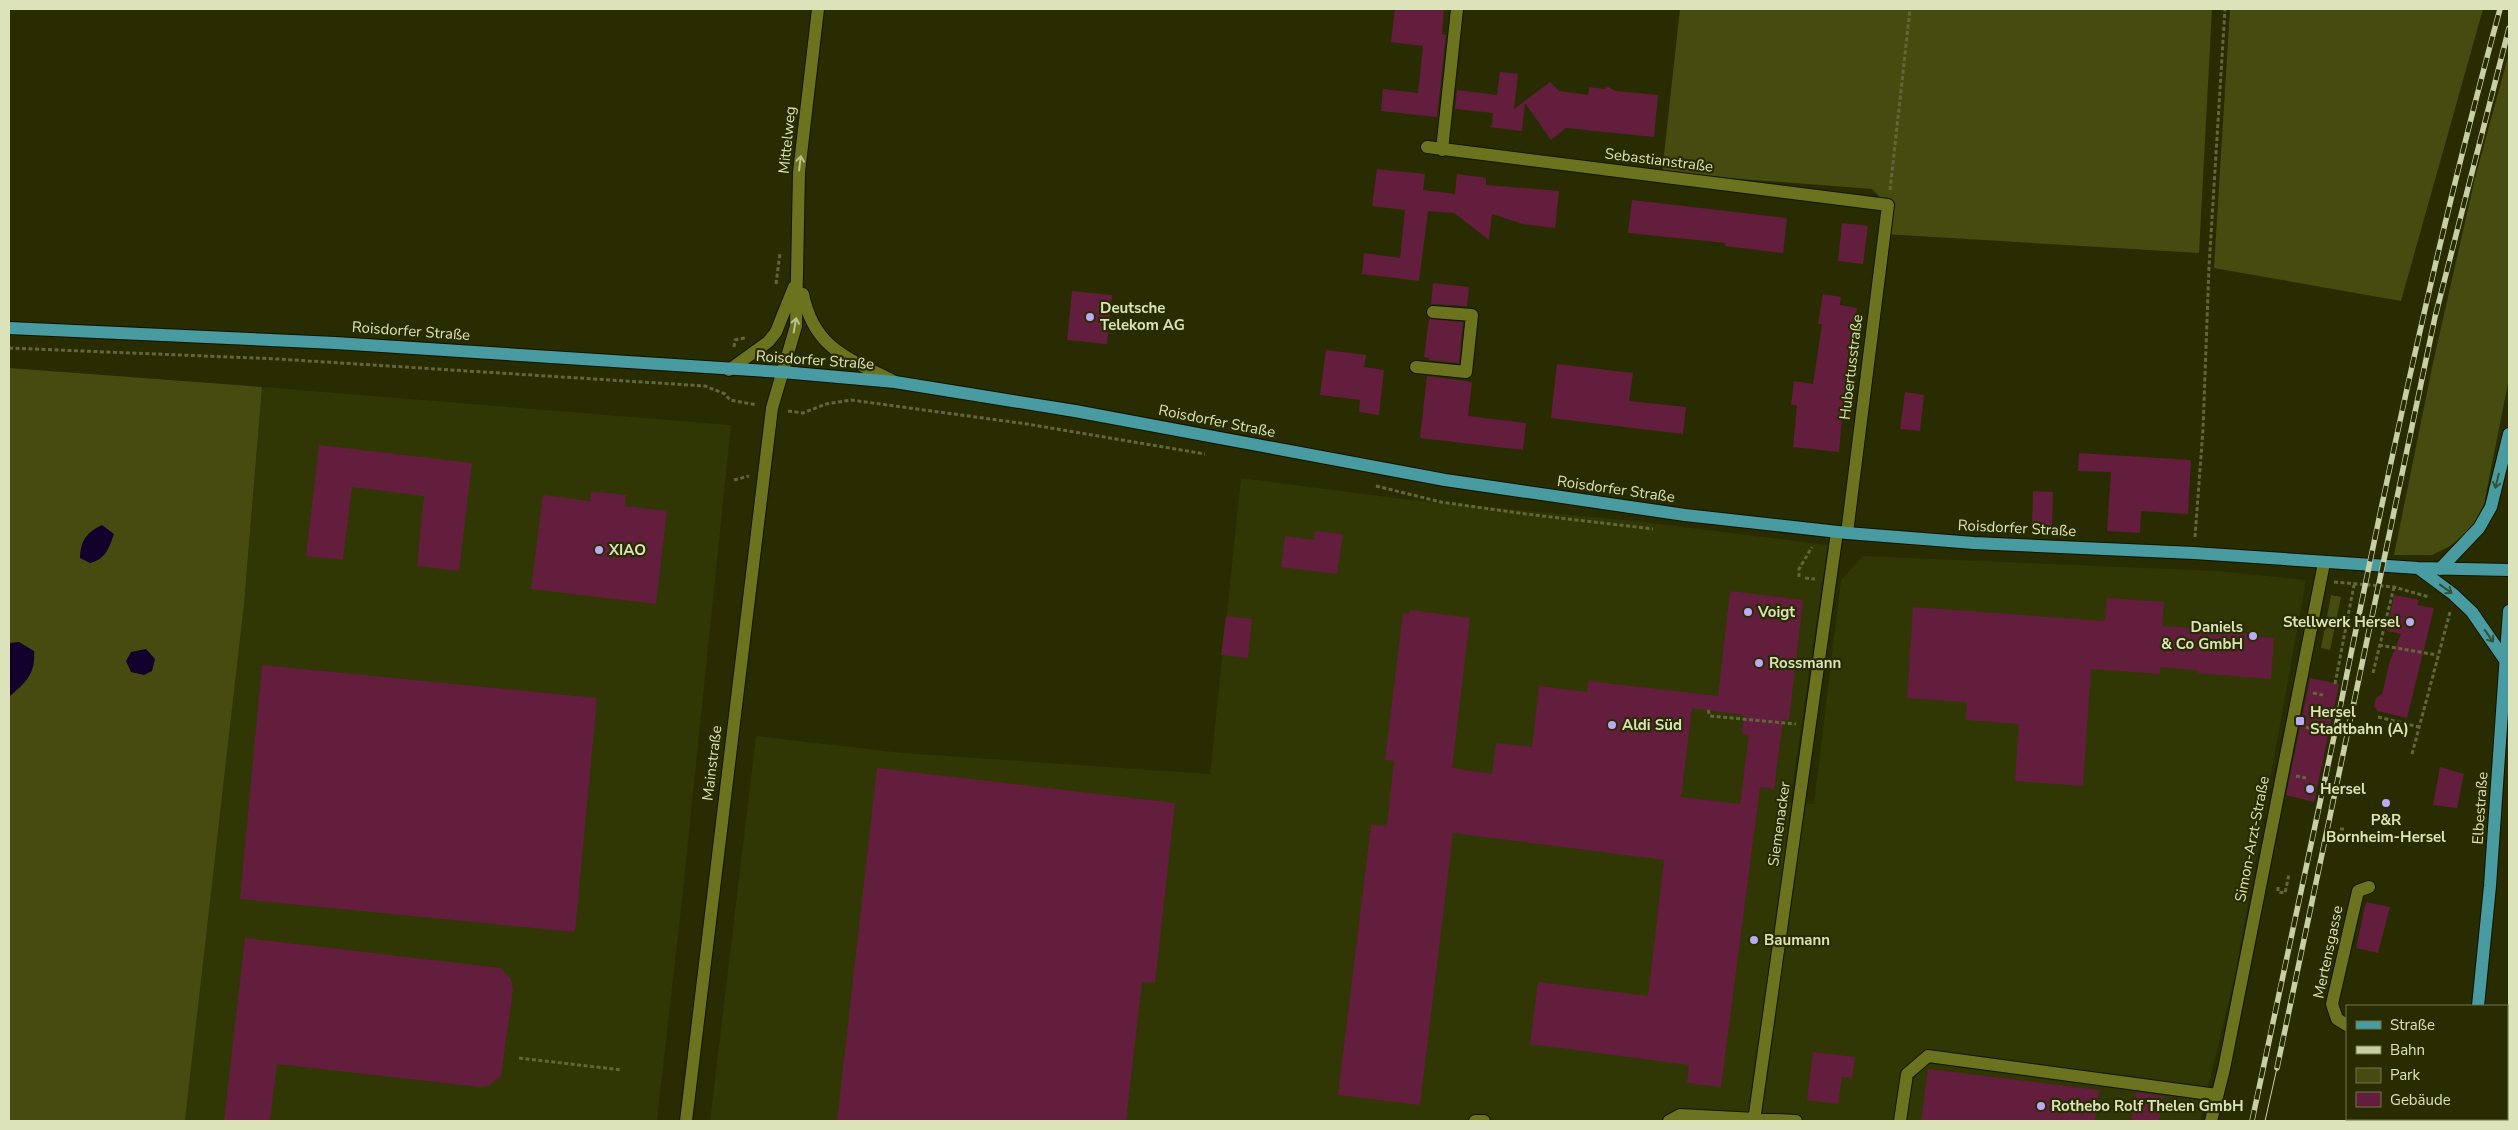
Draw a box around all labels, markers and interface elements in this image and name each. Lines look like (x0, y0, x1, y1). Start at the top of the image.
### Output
street label: Mittelweg (773, 105, 801, 175)
street label: Sebastianstraße (1604, 143, 1714, 177)
one-way arrow (795, 156, 805, 172)
place label: Deutsche Telekom AG (1100, 298, 1185, 335)
marker: Deutsche Telekom AG (1084, 311, 1096, 323)
street label: Hubertusstraße (1835, 313, 1867, 421)
street label: Roisdorfer Straße (351, 317, 471, 345)
one-way arrow (790, 318, 800, 334)
street label: Roisdorfer Straße (755, 346, 875, 374)
street label: Roisdorfer Straße (1157, 400, 1277, 442)
street label: Roisdorfer Straße (1556, 471, 1676, 507)
one-way arrow (2492, 473, 2501, 489)
street label: Roisdorfer Straße (1957, 515, 2077, 541)
place label: XIAO (608, 540, 646, 560)
marker: XIAO (593, 544, 605, 556)
one-way arrow (2439, 584, 2453, 594)
place label: Voigt (1757, 602, 1795, 622)
marker: Voigt (1742, 606, 1754, 618)
place label: Stellwerk Hersel (2283, 612, 2400, 632)
marker: Stellwerk Hersel (2404, 616, 2416, 628)
place label: Daniels & Co GmbH (2161, 617, 2243, 654)
one-way arrow (2484, 629, 2494, 643)
marker: Daniels & Co GmbH (2247, 630, 2259, 642)
place label: Rossmann (1769, 653, 1841, 673)
marker: Rossmann (1753, 657, 1765, 669)
place label: Hersel Stadtbahn (A) (2310, 702, 2409, 739)
place label: Aldi Süd (1622, 715, 1682, 735)
marker: Hersel Stadtbahn (A) (2294, 715, 2306, 727)
marker: Aldi Süd (1606, 719, 1618, 731)
street label: Mainstraße (697, 724, 727, 802)
street label: Elbestraße (2467, 771, 2493, 845)
street label: Simon-Arzt-Straße (2230, 774, 2274, 904)
place label: Hersel (2320, 779, 2366, 799)
street label: Siemenacker (1763, 780, 1795, 868)
marker: Hersel (2304, 783, 2316, 795)
marker: P&R Bornheim-Hersel (2380, 797, 2392, 809)
place label: P&R Bornheim-Hersel (2326, 810, 2446, 847)
street label: Mertensgasse (2308, 904, 2348, 1000)
place label: Baumann (1764, 930, 1830, 950)
marker: Baumann (1748, 934, 1760, 946)
legend (2346, 1005, 2508, 1120)
text: Straße (2390, 1015, 2435, 1035)
text: Bahn (2390, 1040, 2425, 1060)
text: Park (2390, 1065, 2420, 1085)
text: Gebäude (2390, 1090, 2451, 1110)
place label: Rothebo Rolf Thelen GmbH (2051, 1096, 2244, 1116)
marker: Rothebo Rolf Thelen GmbH (2035, 1100, 2047, 1112)

